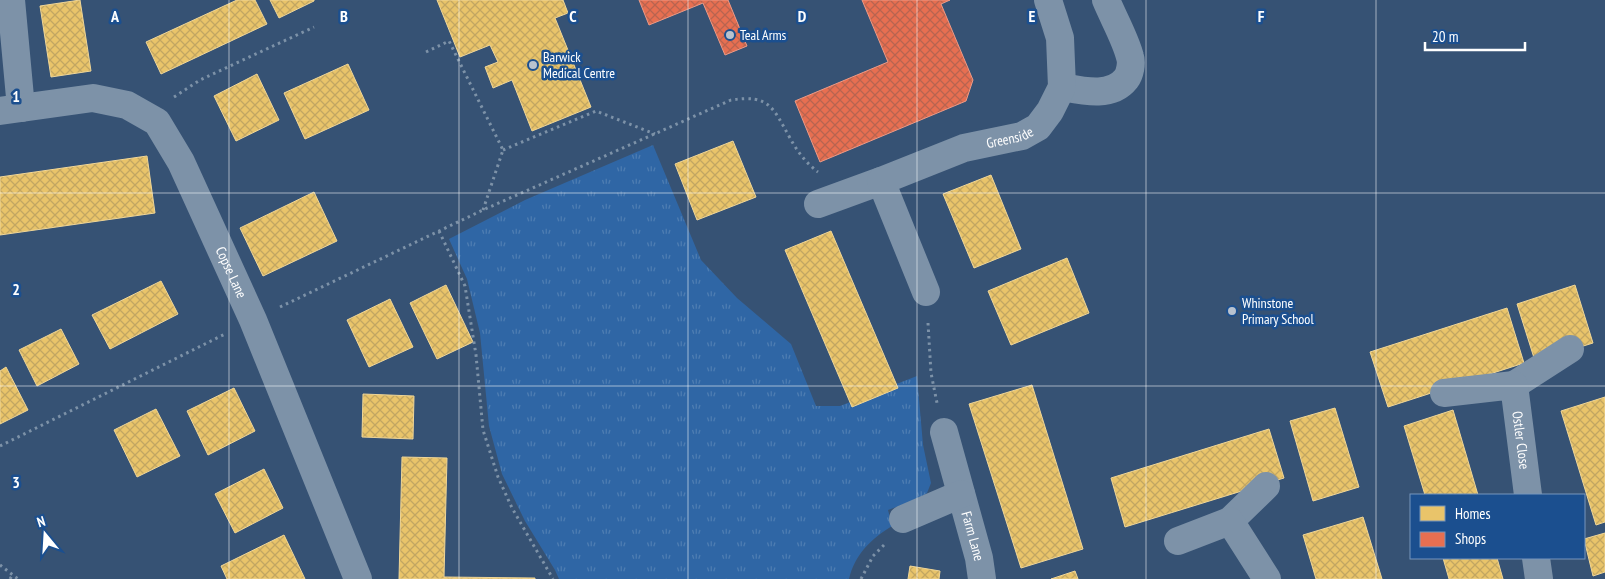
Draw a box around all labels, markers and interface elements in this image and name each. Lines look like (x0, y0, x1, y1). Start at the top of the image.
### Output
text: A (110, 6, 120, 26)
text: B (340, 6, 348, 26)
text: C (569, 6, 577, 26)
text: D (798, 6, 807, 26)
text: E (1029, 6, 1036, 26)
text: F (1258, 6, 1265, 26)
scale bar (1425, 20, 1525, 52)
place label: Teal Arms (740, 26, 787, 44)
text: 20 m (1432, 27, 1458, 46)
marker: Teal Arms (724, 29, 736, 41)
place label: Barwick Medical Centre (543, 48, 615, 82)
marker: Barwick Medical Centre (527, 59, 539, 71)
text: 1 (12, 86, 20, 106)
street label: Greenside (985, 122, 1037, 152)
street label: Copse Lane (212, 244, 251, 301)
text: 2 (12, 279, 20, 299)
place label: Whinstone Primary School (1242, 294, 1314, 328)
marker: Whinstone Primary School (1226, 305, 1238, 317)
street label: Ostler Close (1508, 410, 1534, 470)
text: 3 (12, 472, 20, 492)
legend (1410, 494, 1585, 559)
text: Homes (1455, 504, 1491, 523)
north arrow (20, 509, 70, 559)
street label: Farm Lane (957, 509, 988, 563)
text: N (35, 512, 47, 531)
text: Shops (1455, 529, 1486, 548)

